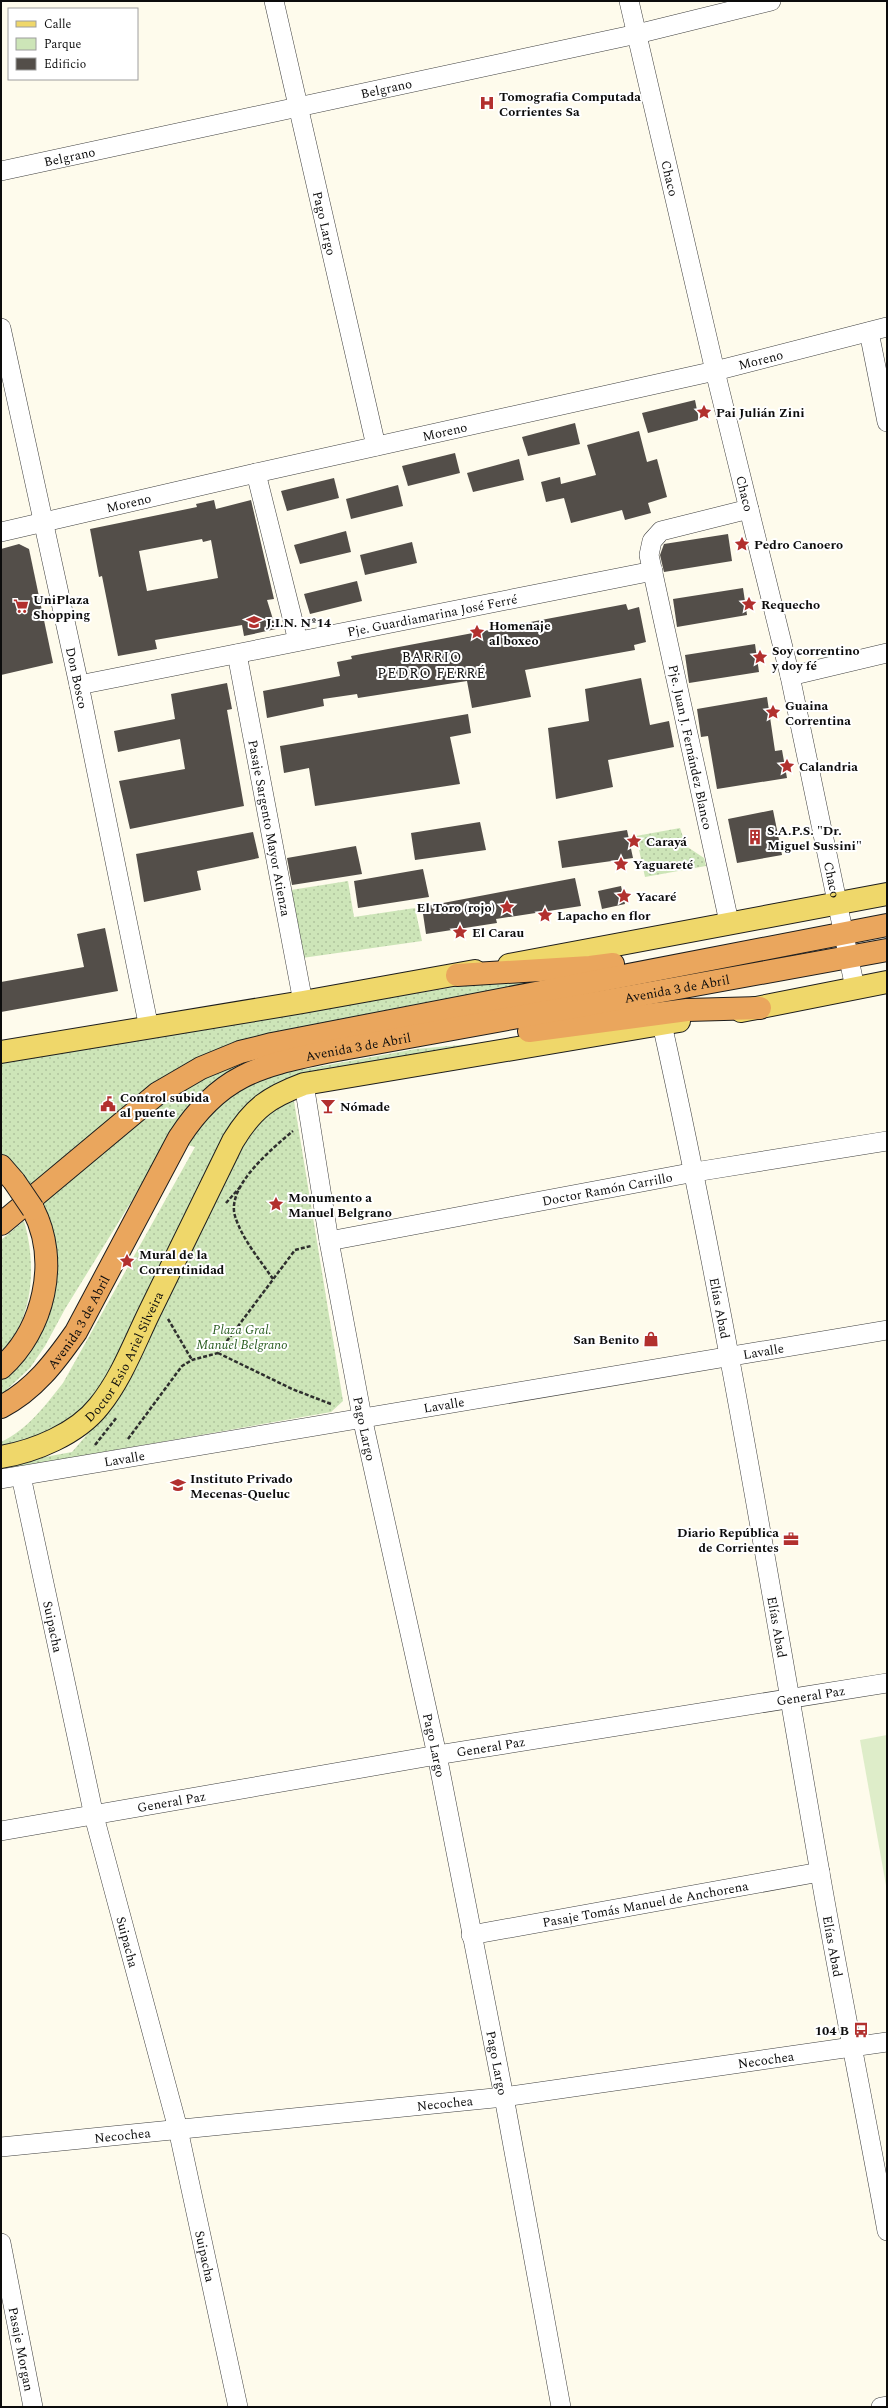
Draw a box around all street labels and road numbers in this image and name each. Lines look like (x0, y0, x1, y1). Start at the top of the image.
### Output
street label: Belgrano (359, 74, 414, 104)
street label: Belgrano (42, 142, 97, 172)
street label: Chaco (655, 158, 683, 199)
street label: Pago Largo (307, 189, 341, 258)
street label: Moreno (736, 345, 785, 376)
street label: Moreno (420, 417, 469, 447)
street label: Chaco (730, 474, 758, 514)
street label: Moreno (104, 489, 153, 518)
street label: Pje. Guardiamarina José Ferré (346, 589, 519, 643)
street label: Don Bosco (60, 645, 93, 711)
street label: Pje. Juan J. Fernández Blanco (663, 663, 717, 832)
street label: Pasaje Sargento Mayor Atienza (242, 738, 296, 919)
street label: Chaco (818, 860, 845, 900)
street label: Avenida 3 de Abril (623, 970, 731, 1009)
street label: Avenida 3 de Abril (303, 1028, 413, 1067)
street label: Doctor Ramón Carrillo (540, 1167, 674, 1212)
street label: Avenida 3 de Abril (43, 1272, 115, 1374)
street label: Elías Abad (704, 1276, 735, 1341)
street label: Doctor Esio Ariel Silveira (80, 1288, 169, 1427)
street label: Lavalle (742, 1339, 785, 1365)
street label: Lavalle (422, 1392, 466, 1419)
street label: Pago Largo (347, 1395, 380, 1463)
street label: Lavalle (103, 1446, 146, 1473)
street label: Elías Abad (761, 1595, 792, 1659)
street label: Suipacha (37, 1599, 68, 1655)
street label: General Paz (775, 1681, 847, 1712)
street label: Pago Largo (417, 1711, 450, 1779)
street label: General Paz (455, 1732, 527, 1763)
street label: General Paz (136, 1786, 207, 1818)
street label: Pasaje Tomás Manuel de Anchorena (541, 1876, 751, 1933)
street label: Suipacha (110, 1914, 143, 1970)
street label: Elías Abad (817, 1914, 848, 1979)
street label: Pago Largo (480, 2029, 512, 2097)
street label: Necochea (737, 2046, 796, 2074)
street label: Necochea (416, 2091, 475, 2117)
street label: Necochea (93, 2123, 152, 2149)
street label: Suipacha (189, 2229, 220, 2285)
street label: Pasaje Morgan (3, 2305, 39, 2394)

